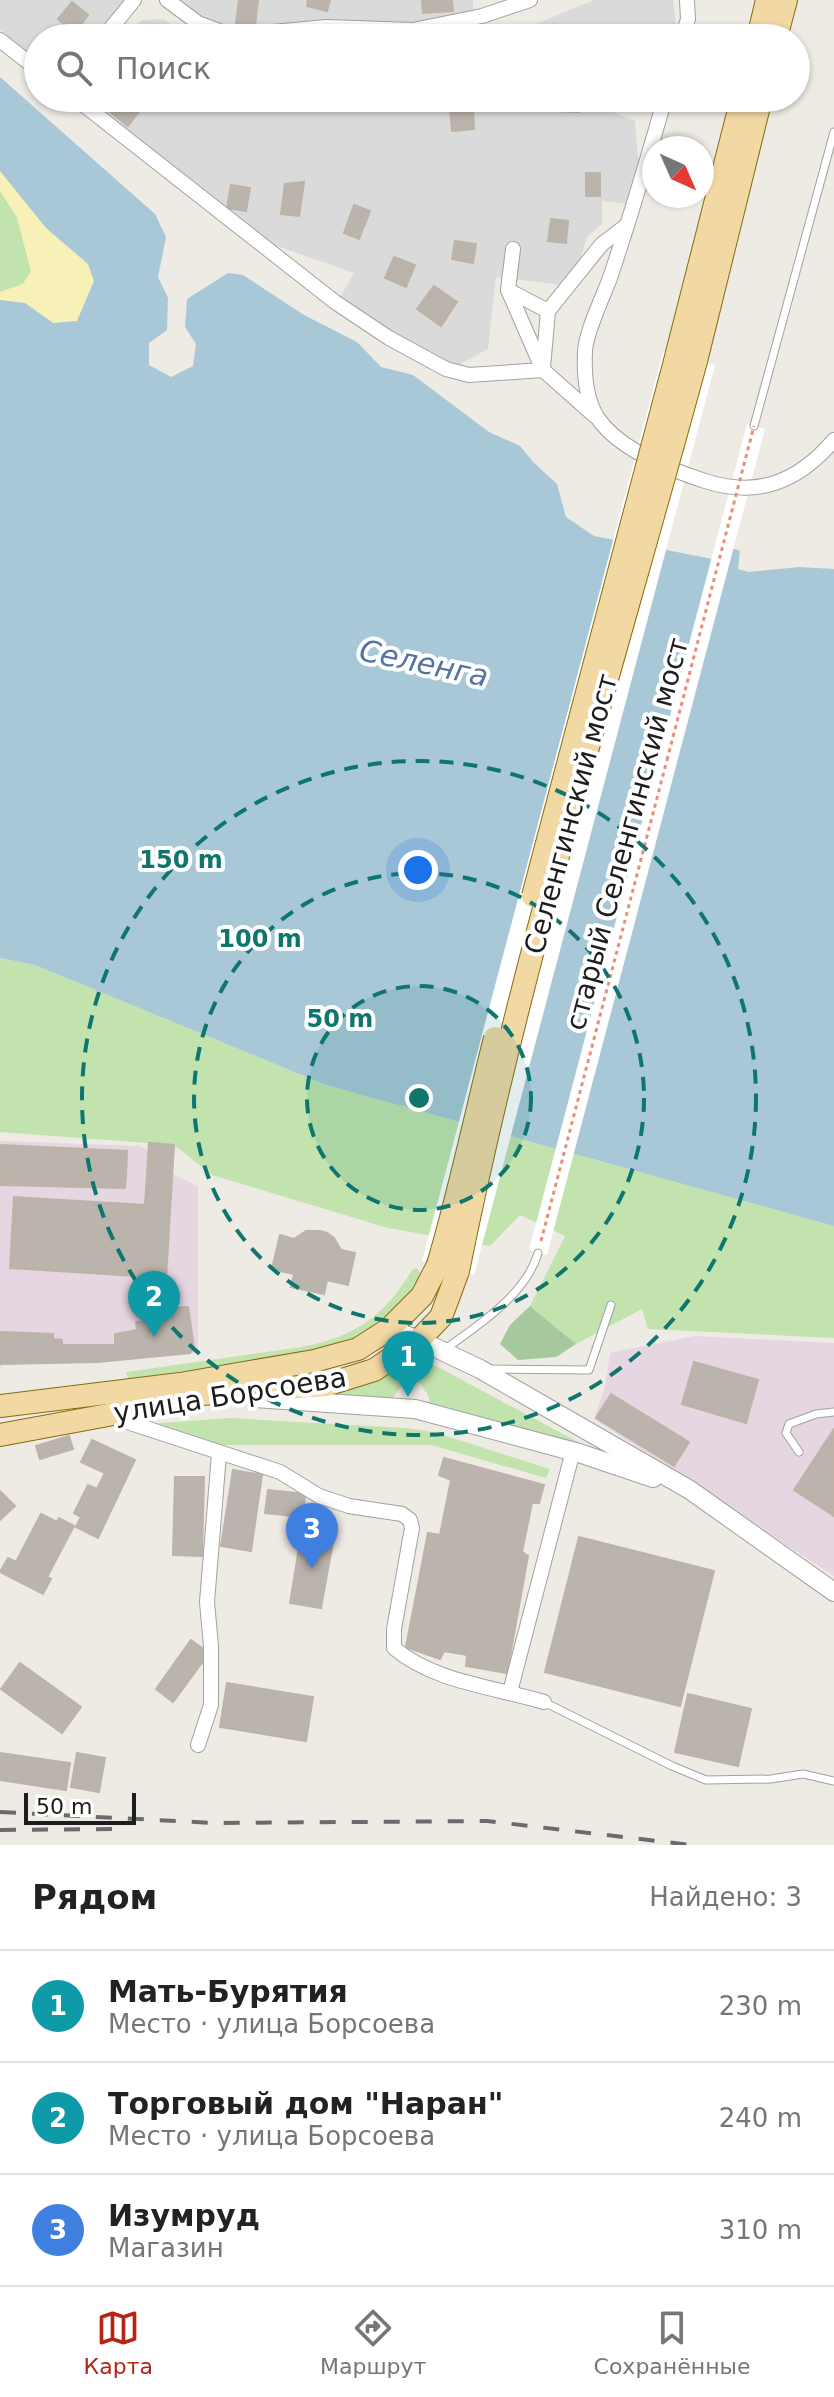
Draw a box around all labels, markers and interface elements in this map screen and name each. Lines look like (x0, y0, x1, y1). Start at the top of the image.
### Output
search box (24, 24, 810, 112)
icon: search (52, 46, 96, 90)
text: Поиск (116, 51, 211, 86)
north arrow (642, 136, 714, 208)
water label: Селенга (356, 632, 492, 694)
street label: старый Селенгинский мост (559, 634, 695, 1034)
street label: Селенгинский мост (518, 670, 624, 958)
text: 150 m (139, 846, 223, 874)
your location (398, 850, 438, 890)
text: 100 m (218, 925, 302, 953)
text: 50 m (307, 1005, 373, 1033)
centre of rings (405, 1084, 433, 1112)
pin: 2 (128, 1271, 180, 1337)
pin: 1 (382, 1331, 434, 1397)
street label: улица Борсоева (111, 1360, 349, 1430)
pin: 3 (286, 1503, 338, 1569)
scale bar (24, 1789, 136, 1825)
text: 50 m (36, 1794, 92, 1819)
text: Рядом (32, 1877, 157, 1917)
text: Найдено: 3 (649, 1882, 802, 1912)
text: Мать-Бурятия (108, 1974, 348, 2009)
text: 1 (49, 1991, 67, 2021)
text: 230 m (719, 1991, 802, 2021)
text: Место · улица Борсоева (108, 2009, 435, 2039)
text: Торговый дом "Наран" (108, 2086, 503, 2121)
text: 2 (49, 2103, 67, 2133)
text: 240 m (719, 2103, 802, 2133)
text: Место · улица Борсоева (108, 2121, 435, 2151)
text: Изумруд (108, 2198, 260, 2233)
text: 3 (49, 2215, 67, 2245)
text: 310 m (719, 2215, 802, 2245)
text: Магазин (108, 2233, 224, 2263)
tab: Карта (84, 2306, 153, 2379)
tab: Маршрут (320, 2306, 426, 2379)
tab: Сохранённые (594, 2306, 750, 2379)

